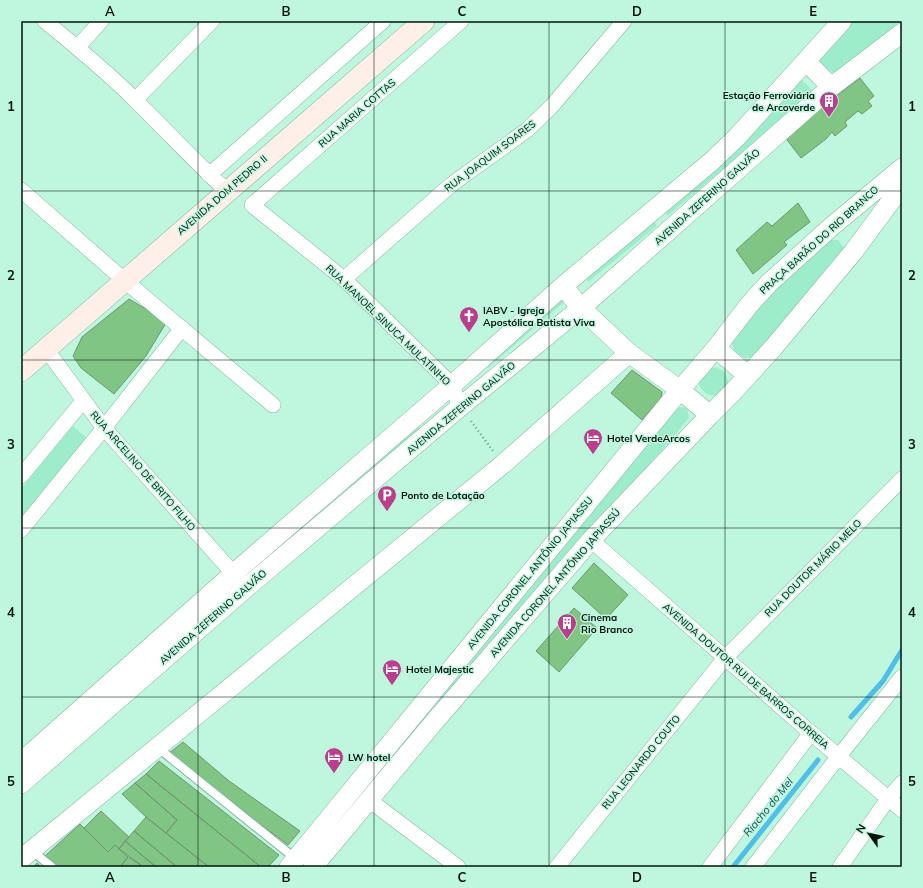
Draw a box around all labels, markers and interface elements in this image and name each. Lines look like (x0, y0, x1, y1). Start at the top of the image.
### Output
text: A (105, 3, 115, 19)
text: B (282, 3, 291, 19)
text: C (458, 3, 467, 19)
text: D (632, 3, 642, 19)
text: E (809, 3, 817, 19)
street label: RUA MARIA COTTAS (316, 76, 398, 150)
place label: Estação Ferroviária de Arcoverde (723, 89, 816, 114)
building icon: Estação Ferroviária de Arcoverde (818, 90, 840, 118)
text: 1 (7, 98, 15, 114)
text: 1 (908, 98, 916, 114)
street label: RUA JOAQUIM SOARES (442, 117, 538, 195)
street label: AVENIDA ZEFERINO GALVÃO (651, 146, 763, 248)
street label: AVENIDA DOM PEDRO II (174, 152, 270, 238)
street label: PRAÇA BARÃO DO RIO BRANCO (757, 183, 882, 297)
street label: RUA MANOEL SINUCA MULATINHO (323, 262, 453, 388)
text: 2 (7, 267, 15, 283)
text: 2 (908, 267, 916, 283)
place label: IABV - Igreja Apostólica Batista Viva (483, 304, 595, 329)
church icon: IABV - Igreja Apostólica Batista Viva (458, 305, 480, 333)
street label: AVENIDA ZEFERINO GALVÃO (404, 358, 518, 457)
street label: RUA ARCELINO DE BRITO FILHO (88, 409, 199, 534)
hotel icon: Hotel VerdeArcos (582, 427, 604, 455)
place label: Hotel VerdeArcos (607, 432, 690, 445)
text: 3 (7, 436, 15, 452)
text: 3 (908, 436, 916, 452)
parking icon: Ponto de Lotação (376, 484, 398, 512)
place label: Ponto de Lotação (401, 489, 485, 502)
street label: AVENIDA CORONEL ANTÔNIO JAPIASSU (464, 494, 596, 652)
street label: AVENIDA CORONEL ANTÔNIO JAPIASSÚ (487, 506, 623, 660)
street label: RUA DOUTOR MÁRIO MELO (762, 516, 865, 619)
street label: AVENIDA ZEFERINO GALVÃO (157, 567, 270, 667)
street label: AVENIDA DOUTOR RUI DE BARROS CORREIA (660, 600, 832, 752)
text: 4 (7, 604, 15, 620)
text: 4 (908, 604, 916, 620)
place label: Cinema Rio Branco (581, 611, 633, 636)
building icon: Cinema Rio Branco (556, 612, 578, 640)
hotel icon: Hotel Majestic (381, 658, 403, 686)
place label: Hotel Majestic (406, 663, 474, 676)
street label: RUA LEONARDO COUTO (599, 712, 683, 812)
hotel icon: LW hotel (323, 746, 345, 774)
place label: LW hotel (348, 751, 390, 764)
text: 5 (7, 773, 15, 789)
text: 5 (908, 773, 916, 789)
water label: Riacho do Mel (740, 774, 796, 839)
north arrow (849, 814, 889, 854)
text: N (852, 821, 869, 836)
text: A (105, 869, 115, 885)
text: B (282, 869, 291, 885)
text: C (458, 869, 467, 885)
text: D (632, 869, 642, 885)
text: E (809, 869, 817, 885)

